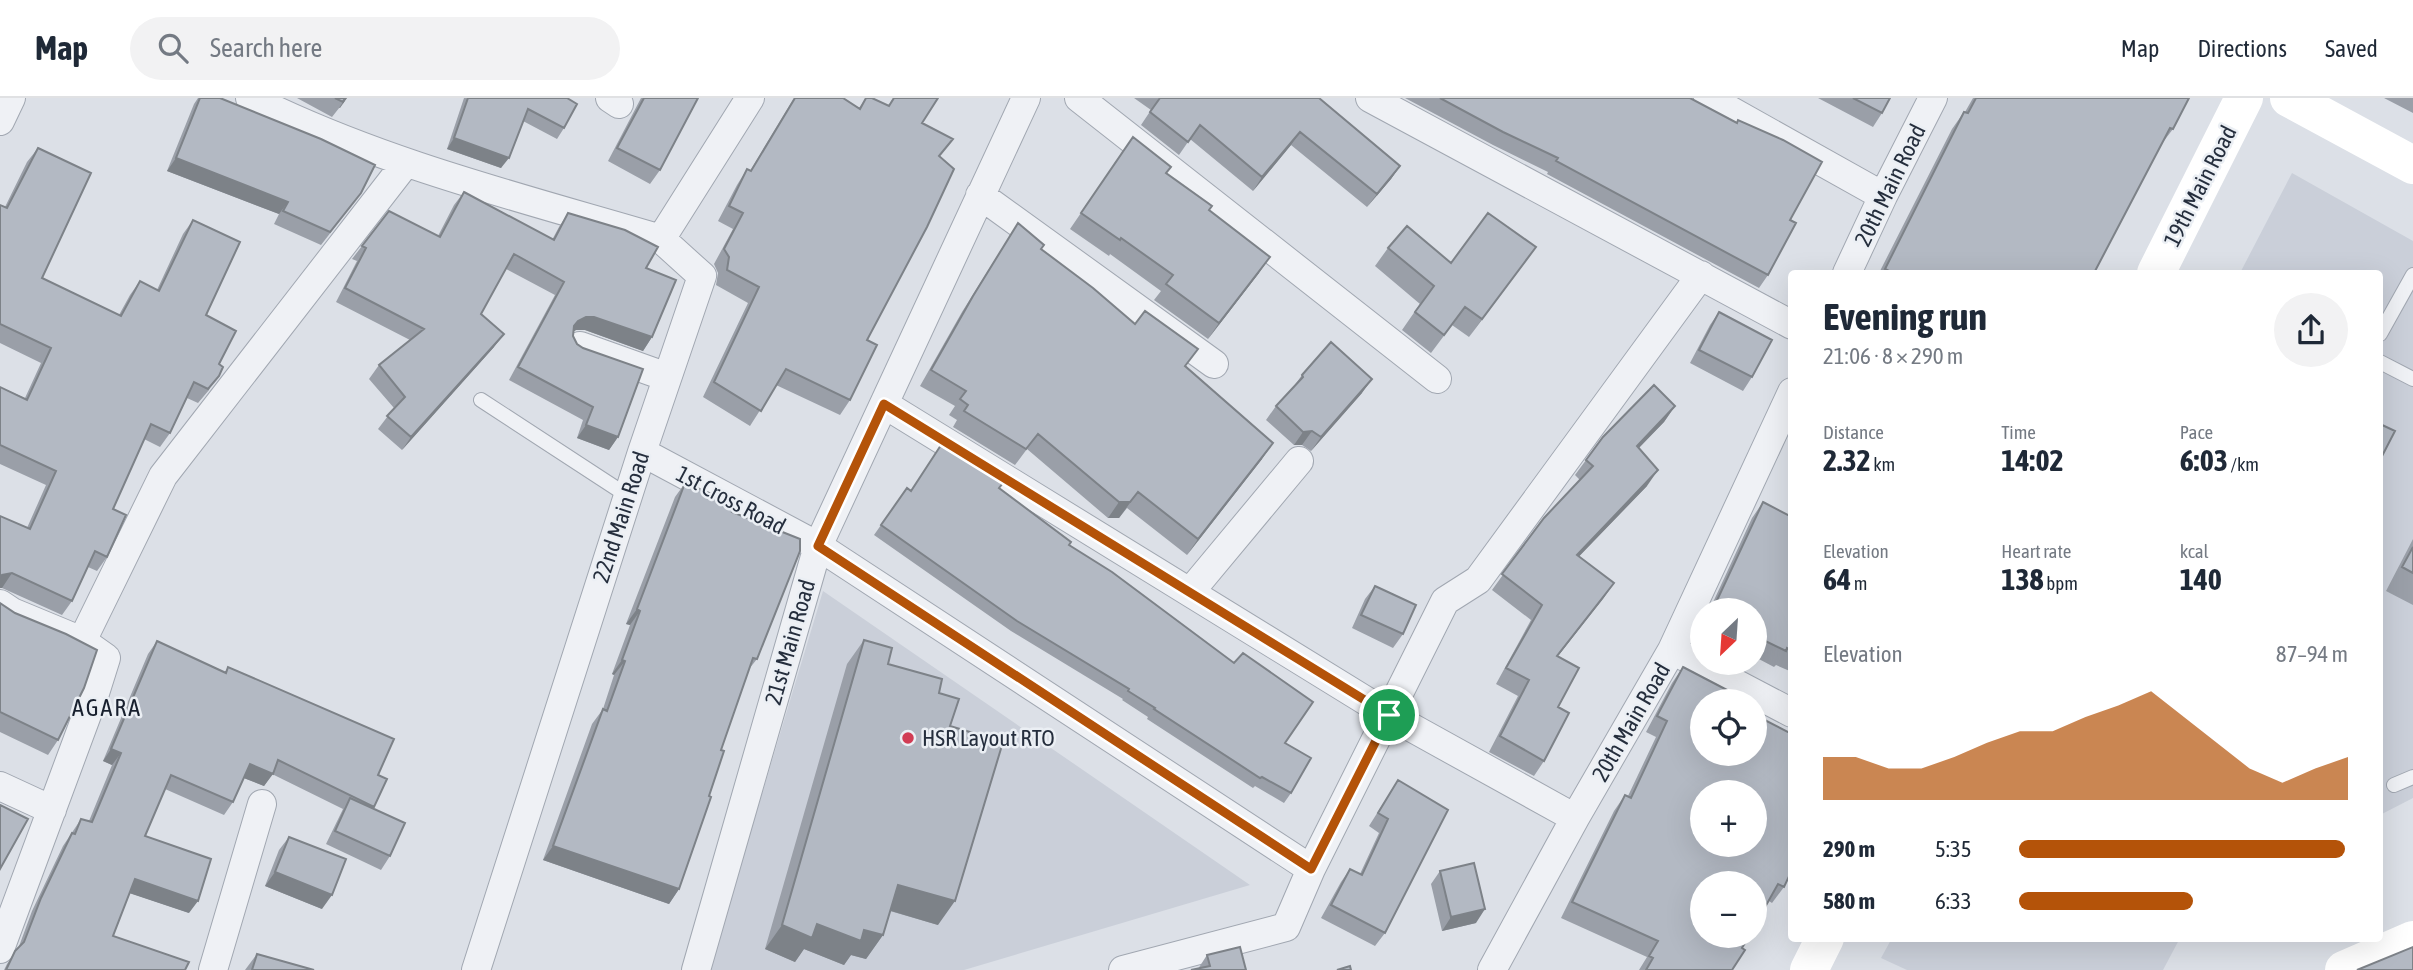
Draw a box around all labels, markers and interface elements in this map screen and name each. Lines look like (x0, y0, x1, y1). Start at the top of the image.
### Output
search box (130, 17, 620, 80)
text: Map (35, 29, 88, 67)
icon: search (154, 29, 192, 67)
text: Search here (210, 33, 322, 63)
text: Map (2121, 35, 2159, 62)
text: Directions (2197, 35, 2287, 62)
text: Saved (2325, 35, 2378, 62)
street label: 20th Main Road (1849, 120, 1931, 250)
street label: 19th Main Road (2158, 121, 2242, 251)
button: share (2274, 293, 2348, 367)
text: Evening run (1823, 295, 1987, 338)
text: 21:06 · 8 × 290 m (1823, 343, 1963, 369)
text: Distance (1823, 421, 1884, 443)
text: Time (2001, 421, 2036, 443)
text: Pace (2180, 421, 2213, 443)
text: 2.32 (1823, 443, 1871, 477)
text: 14:02 (2001, 443, 2064, 477)
text: 6:03 (2180, 443, 2228, 477)
street label: 22nd Main Road (588, 448, 654, 586)
text: km (1871, 453, 1895, 475)
text: /km (2228, 453, 2259, 475)
street label: 1st Cross Road (672, 460, 790, 540)
text: Elevation (1823, 540, 1889, 562)
text: Heart rate (2001, 540, 2071, 562)
text: kcal (2180, 540, 2209, 562)
text: 64 (1823, 562, 1851, 596)
text: 138 (2001, 562, 2044, 596)
text: 140 (2180, 562, 2222, 596)
text: m (1851, 572, 1868, 594)
text: bpm (2044, 572, 2078, 594)
street label: 21st Main Road (760, 576, 820, 708)
north arrow (1690, 598, 1768, 676)
map controls (1690, 598, 1767, 948)
text: Elevation (1823, 641, 1903, 667)
text: 87–94 m (2276, 641, 2348, 667)
street label: 20th Main Road (1587, 658, 1675, 786)
pin (1359, 685, 1419, 745)
button: locate (1690, 689, 1767, 766)
district label: AGARA (72, 694, 142, 721)
icon: arrive (1370, 696, 1408, 734)
place label: HSR Layout RTO (922, 725, 1055, 751)
marker: HSR Layout RTO (900, 730, 916, 746)
button: + (1690, 780, 1767, 857)
text: 290 m (1823, 836, 1875, 862)
text: 5:35 (1935, 836, 1972, 862)
button: − (1690, 871, 1767, 948)
text: 580 m (1823, 888, 1875, 914)
text: 6:33 (1935, 888, 1972, 914)

